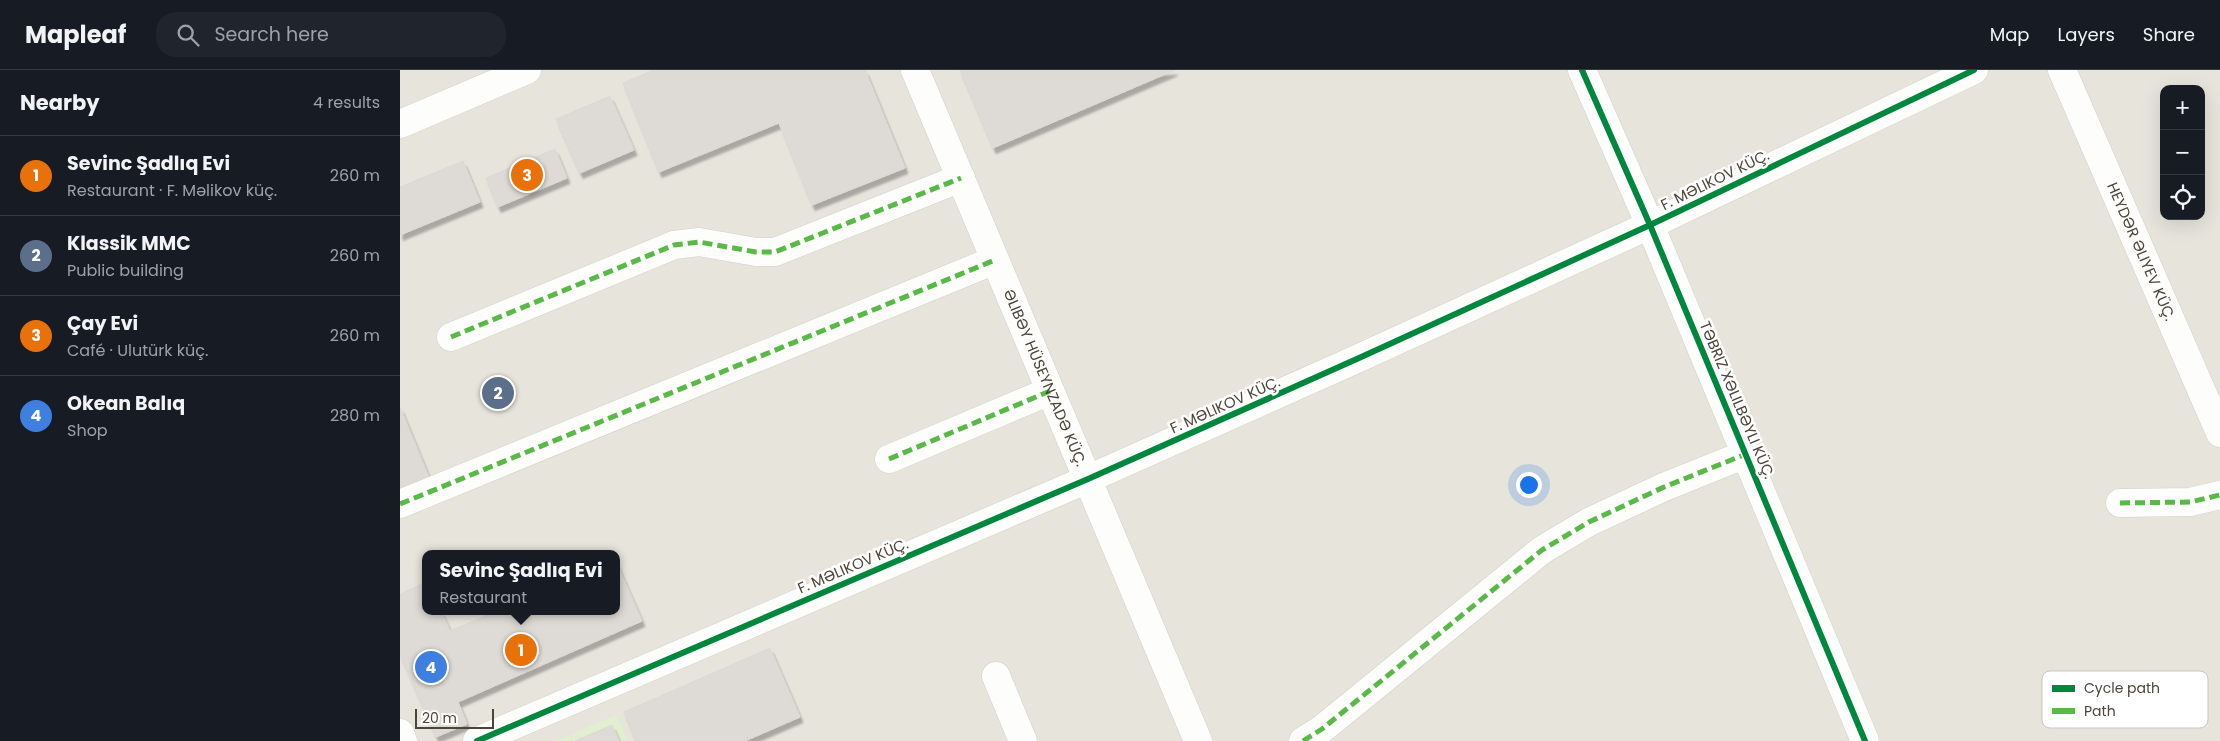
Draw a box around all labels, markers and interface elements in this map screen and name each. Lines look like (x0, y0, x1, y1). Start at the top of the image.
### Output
search box (156, 12, 506, 57)
text: Mapleaf (25, 18, 126, 51)
icon: search (174, 21, 202, 49)
text: Search here (214, 21, 329, 48)
text: Map (1990, 22, 2030, 47)
text: Layers (2058, 22, 2115, 47)
text: Share (2143, 22, 2195, 47)
map controls (2160, 85, 2205, 220)
button: + (2160, 85, 2205, 130)
text: Nearby (20, 88, 100, 117)
text: 4 results (313, 91, 380, 114)
button: − (2160, 130, 2205, 175)
street label: F. MƏLIKOV KÜÇ. (1657, 144, 1773, 215)
text: Sevinc Şadlıq Evi (67, 150, 230, 177)
pin: 3 (511, 156, 543, 194)
text: 1 (33, 164, 39, 187)
text: 260 m (330, 164, 380, 187)
button: locate (2160, 175, 2205, 220)
text: Restaurant · F. Məlikov küç. (67, 179, 277, 202)
street label: HEYDƏR ƏLIYEV KÜÇ. (2102, 179, 2181, 324)
text: Klassik MMC (67, 230, 191, 257)
text: 2 (31, 244, 41, 267)
text: 260 m (330, 244, 380, 267)
text: Public building (67, 259, 184, 282)
street label: ƏLIBƏY HÜSEYNZADƏ KÜÇ. (999, 286, 1092, 469)
text: Çay Evi (67, 310, 138, 337)
street label: TƏBRIZ XƏLILBƏYLI KÜÇ. (1695, 318, 1780, 482)
text: 3 (31, 324, 41, 347)
text: 260 m (330, 324, 380, 347)
text: Café · Ulutürk küç. (67, 339, 208, 362)
street label: F. MƏLIKOV KÜÇ. (1166, 371, 1283, 438)
pin: 2 (482, 374, 514, 412)
text: Okean Balıq (67, 390, 185, 417)
text: 4 (31, 404, 41, 427)
text: 280 m (330, 404, 380, 427)
text: Shop (67, 419, 108, 442)
your location (1516, 472, 1542, 498)
street label: F. MƏLIKOV KÜÇ. (794, 533, 911, 598)
popup (422, 550, 620, 615)
text: Sevinc Şadlıq Evi (439, 557, 603, 584)
text: Restaurant (439, 586, 527, 609)
pin: 1 (505, 631, 537, 669)
pin: 4 (415, 648, 447, 686)
legend (2042, 671, 2208, 728)
text: Cycle path (2084, 678, 2160, 698)
text: Path (2084, 701, 2116, 721)
scale bar (415, 706, 494, 729)
text: 20 m (422, 708, 457, 728)

